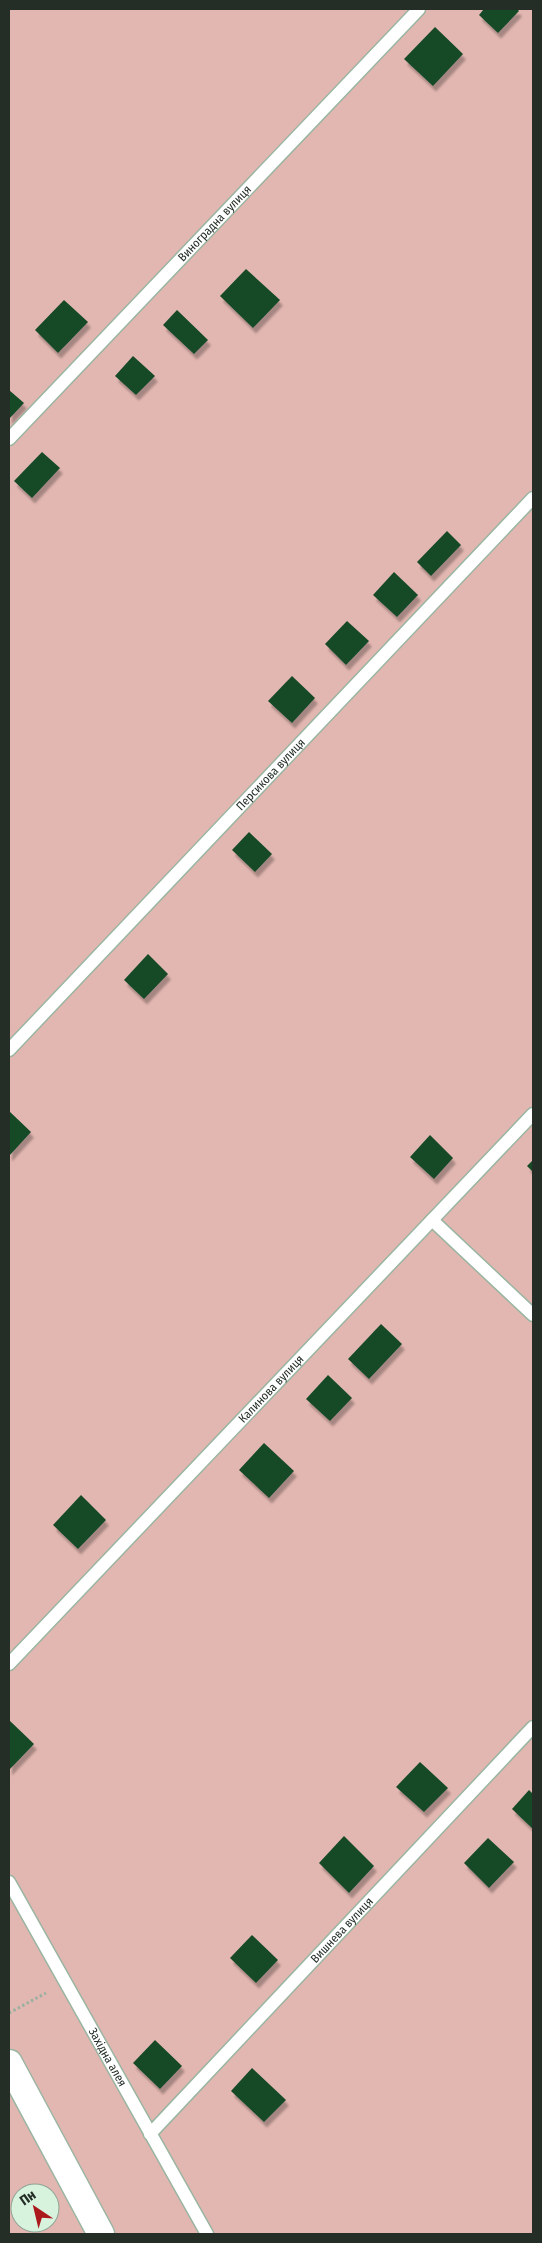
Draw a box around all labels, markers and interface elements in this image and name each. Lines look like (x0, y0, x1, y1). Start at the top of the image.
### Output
street label: Виноградна вулиця (175, 182, 254, 264)
street label: Персикова вулиця (233, 736, 308, 813)
street label: Калинова вулиця (236, 1352, 307, 1426)
street label: Вишнева вулиця (308, 1894, 376, 1966)
street label: Західна алея (86, 2025, 130, 2089)
north arrow (10, 2183, 60, 2233)
text: Пн (16, 2186, 39, 2209)

